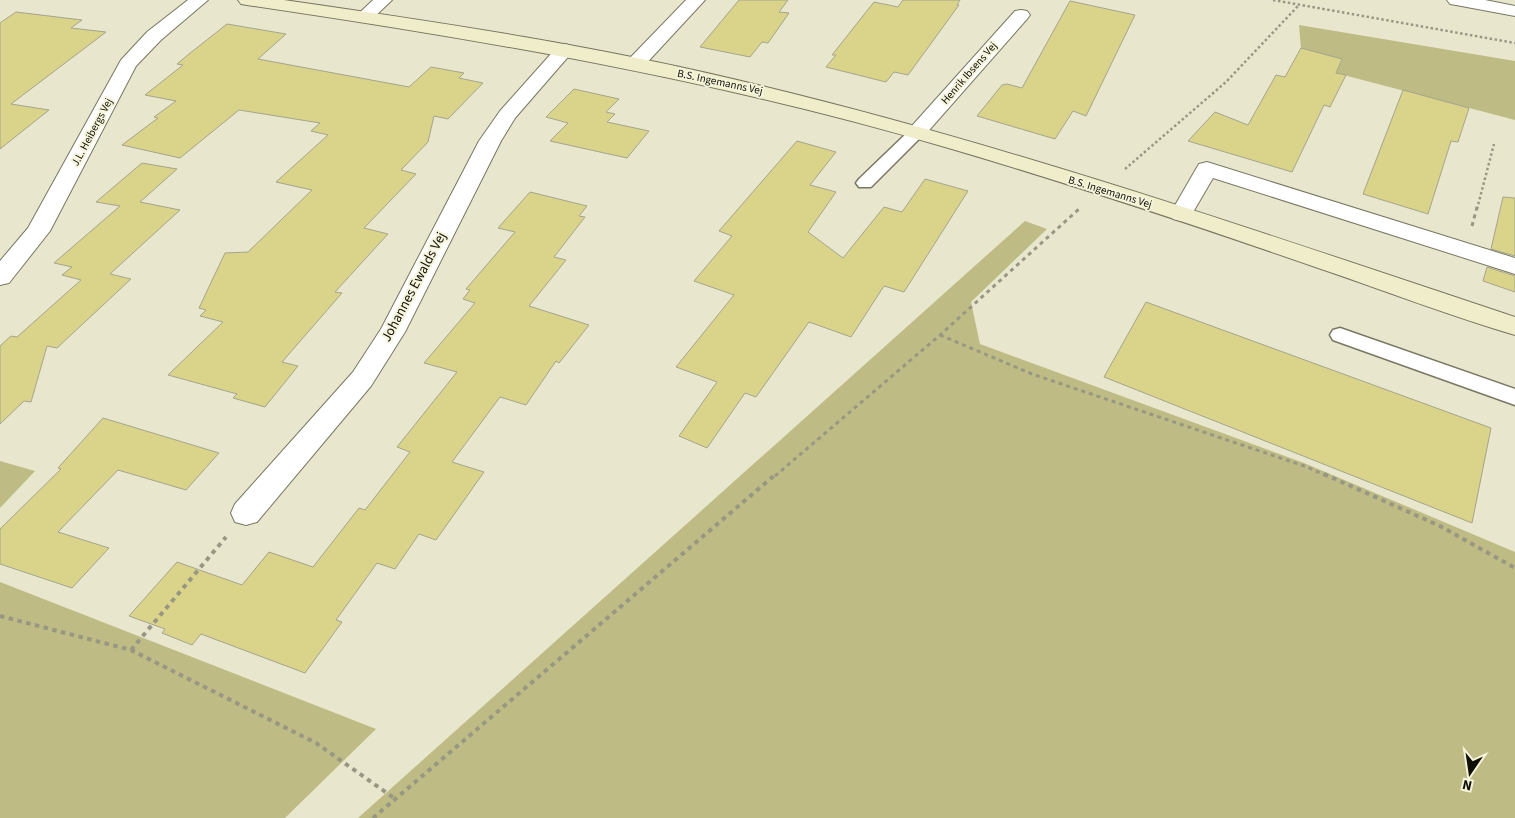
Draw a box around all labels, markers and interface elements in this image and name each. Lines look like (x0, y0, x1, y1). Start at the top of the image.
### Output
street label: Henrik Ibsens Vej (938, 39, 1000, 107)
street label: B.S. Ingemanns Vej (676, 66, 764, 98)
street label: J.L. Heibergs Vej (68, 96, 116, 168)
street label: B.S. Ingemanns Vej (1066, 172, 1154, 212)
street label: Johannes Ewalds Vej (377, 229, 451, 345)
north arrow (1445, 748, 1495, 798)
text: N (1461, 774, 1474, 795)

